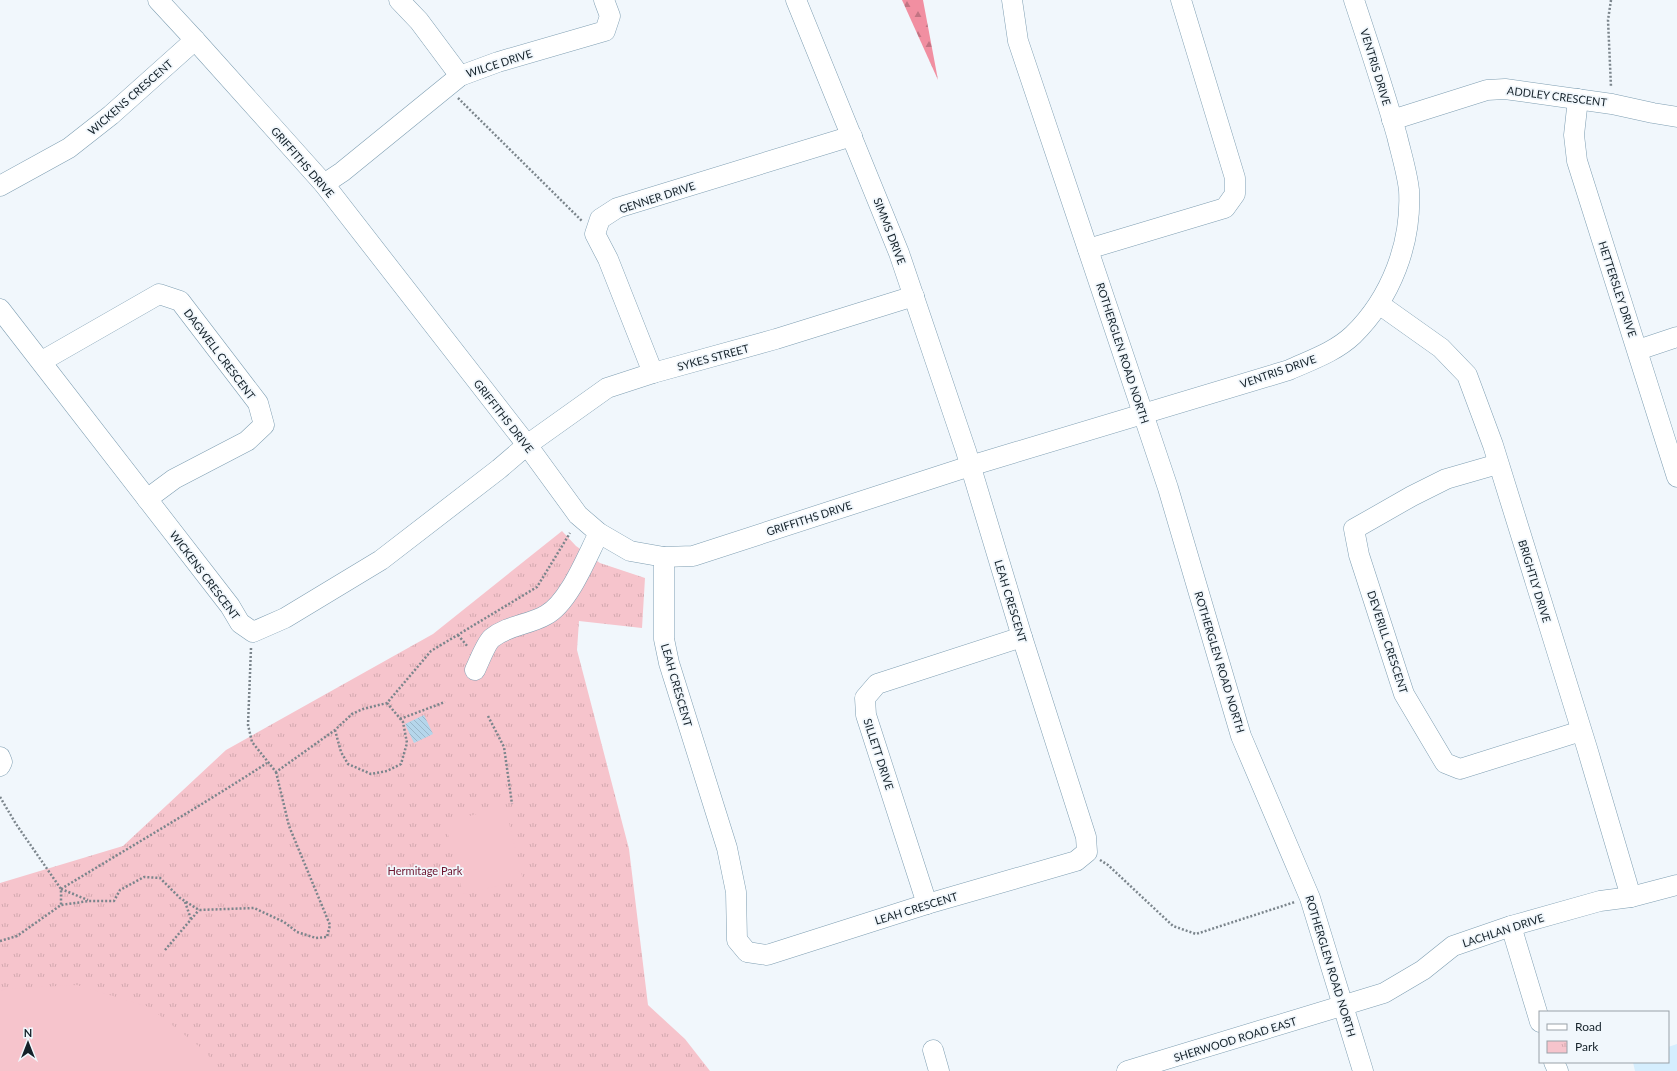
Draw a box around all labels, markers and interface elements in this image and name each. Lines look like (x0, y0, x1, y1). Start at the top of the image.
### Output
street label: VENTRIS DRIVE (1358, 27, 1394, 107)
street label: WILCE DRIVE (464, 46, 534, 80)
street label: WICKENS CRESCENT (85, 56, 175, 137)
street label: ADDLEY CRESCENT (1506, 83, 1608, 109)
street label: GRIFFITHS DRIVE (269, 124, 337, 200)
street label: GENNER DRIVE (617, 179, 697, 215)
street label: SIMMS DRIVE (871, 196, 909, 266)
street label: HETTERSLEY DRIVE (1596, 239, 1640, 339)
street label: ROTHERGLEN ROAD NORTH (1094, 281, 1152, 425)
street label: DAGWELL CRESCENT (182, 306, 259, 402)
street label: SYKES STREET (676, 341, 751, 373)
street label: VENTRIS DRIVE (1238, 352, 1318, 390)
street label: GRIFFITHS DRIVE (471, 377, 537, 455)
street label: GRIFFITHS DRIVE (765, 498, 853, 538)
street label: WICKENS CRESCENT (167, 528, 243, 622)
street label: BRIGHTLY DRIVE (1516, 538, 1554, 624)
street label: LEAH CRESCENT (992, 558, 1030, 644)
street label: DEVERILL CRESCENT (1365, 589, 1411, 696)
street label: ROTHERGLEN ROAD NORTH (1192, 590, 1248, 734)
street label: LEAH CRESCENT (659, 642, 695, 729)
street label: SILLETT DRIVE (861, 717, 897, 791)
park label: Hermitage Park (388, 864, 463, 877)
street label: LEAH CRESCENT (873, 889, 959, 927)
street label: ROTHERGLEN ROAD NORTH (1303, 894, 1359, 1038)
street label: LACHLAN DRIVE (1461, 911, 1545, 949)
legend (1539, 1011, 1669, 1063)
street label: SHERWOOD ROAD EAST (1172, 1014, 1299, 1064)
text: Road (1575, 1019, 1602, 1034)
north arrow (8, 1023, 48, 1063)
text: N (24, 1026, 32, 1039)
text: Park (1575, 1039, 1599, 1054)

